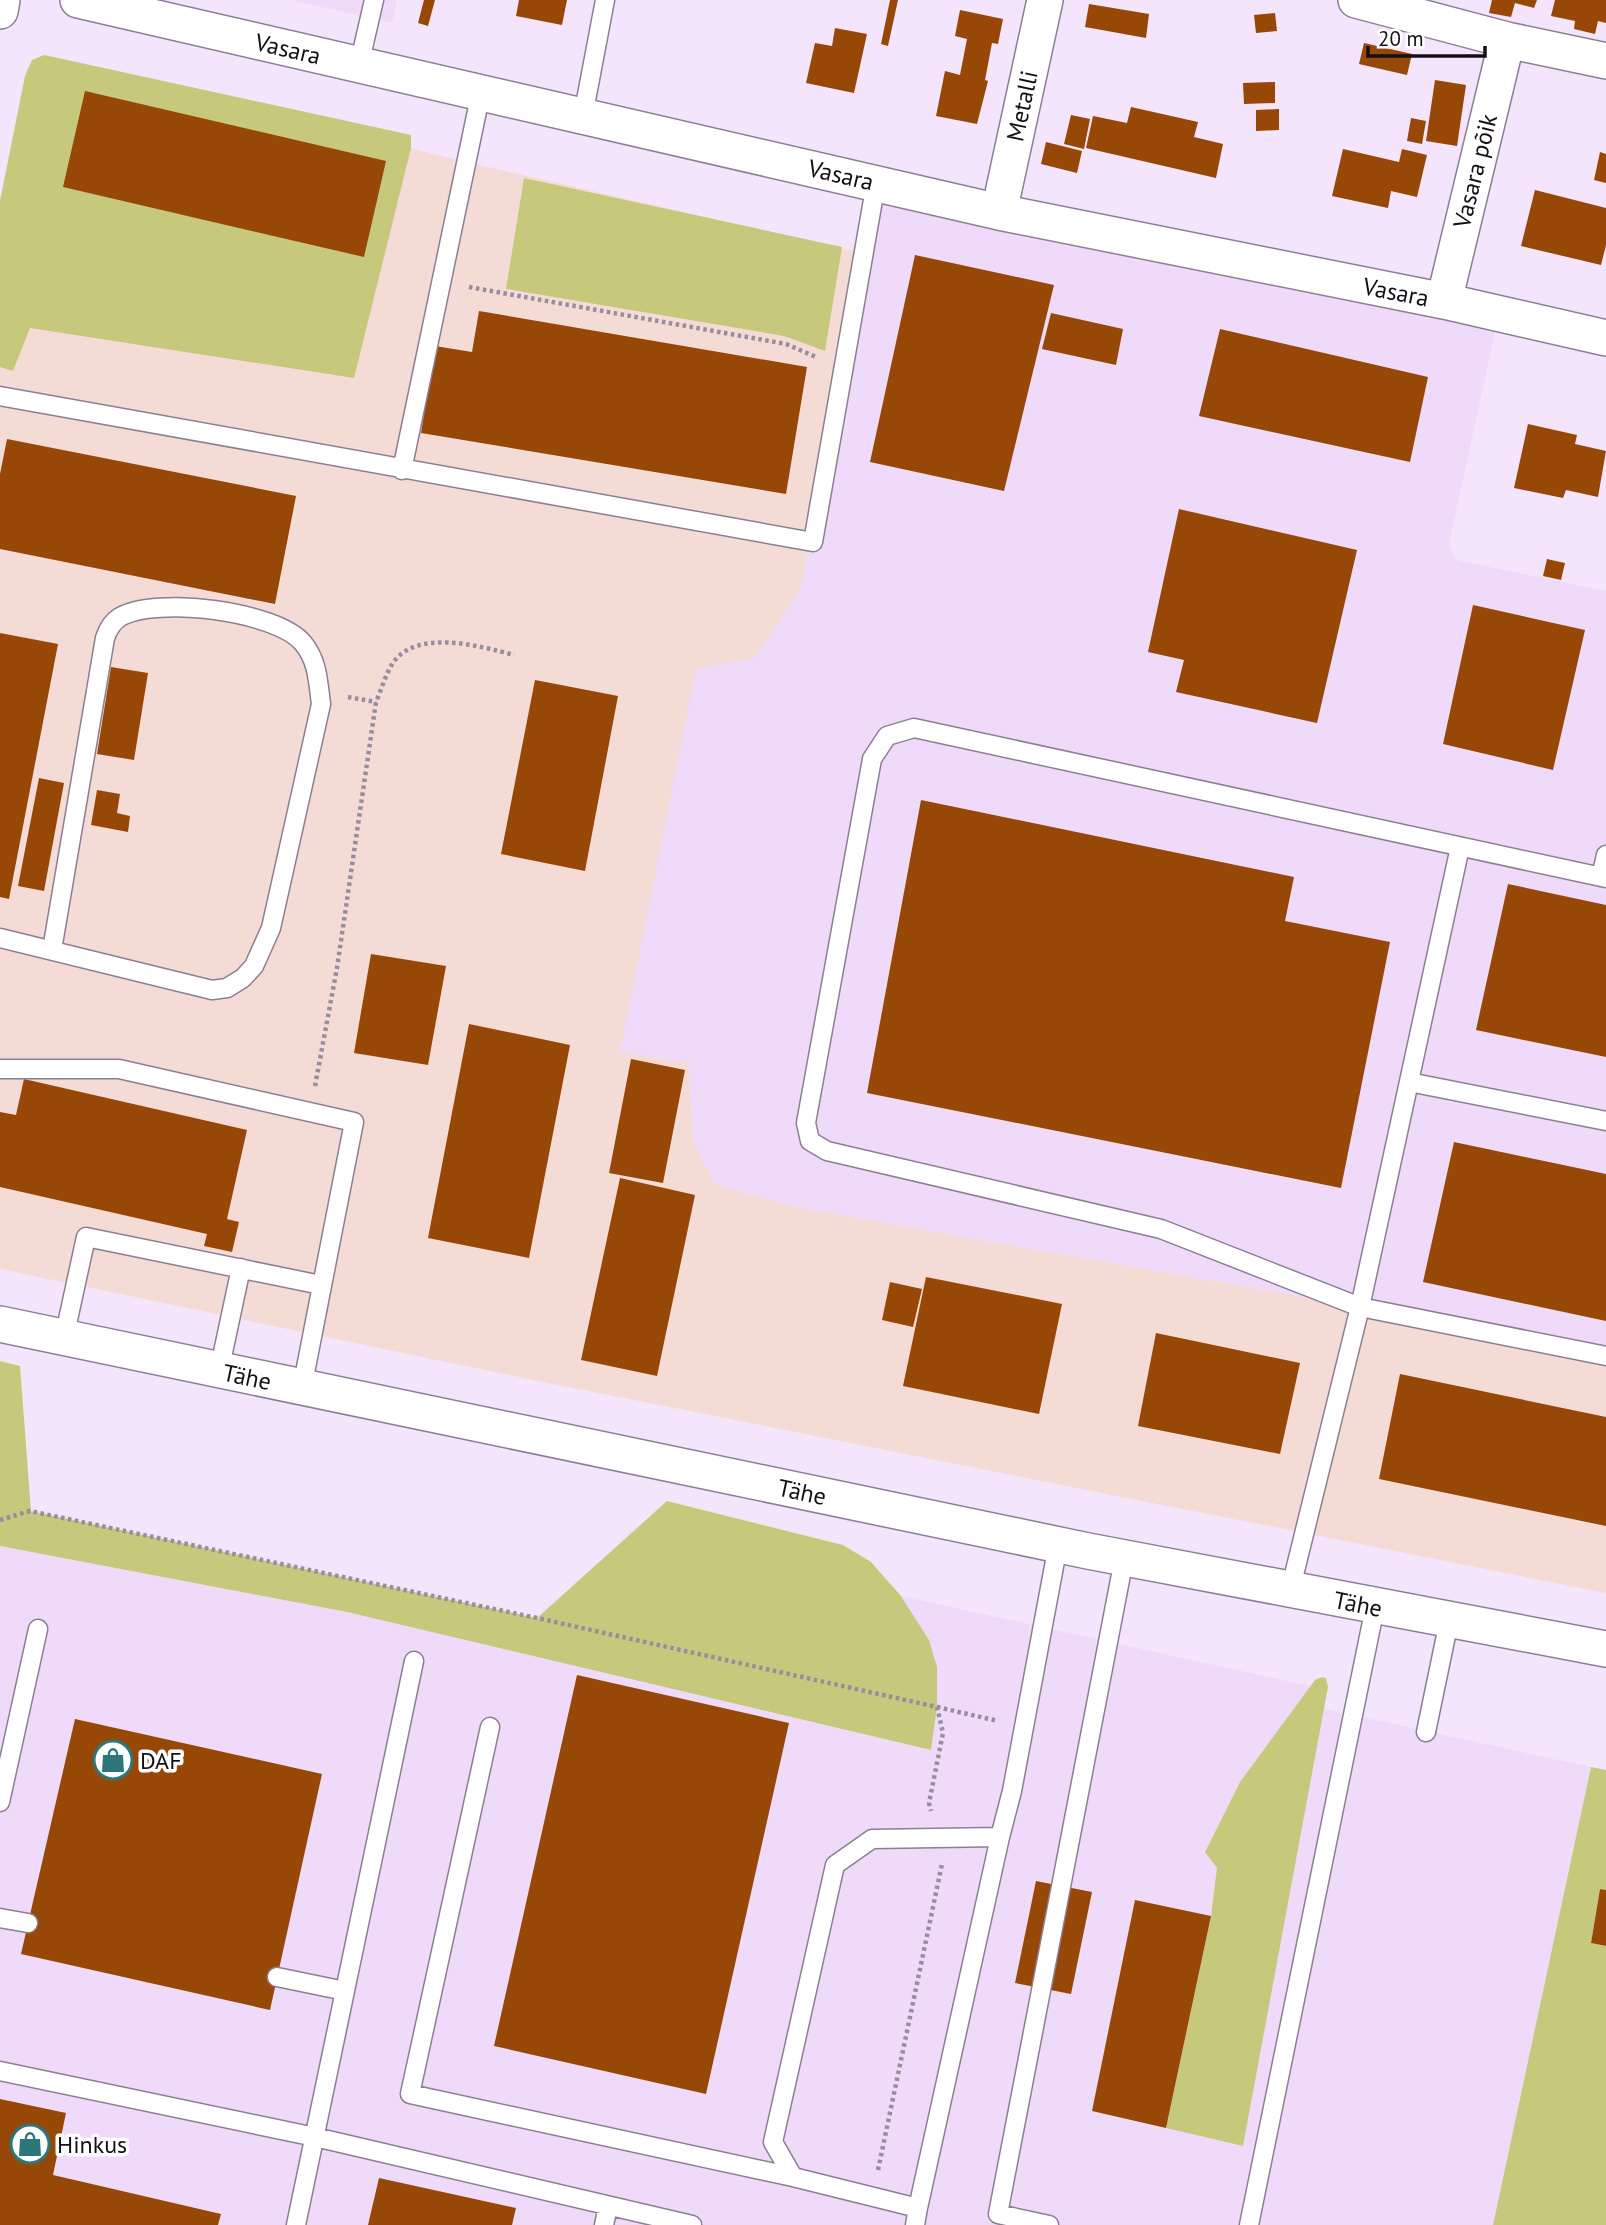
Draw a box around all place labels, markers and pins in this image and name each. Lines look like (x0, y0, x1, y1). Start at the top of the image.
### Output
shop icon: DAF (92, 1739, 134, 1781)
place label: DAF (140, 1745, 182, 1776)
shop icon: Hinkus (9, 2123, 51, 2165)
place label: Hinkus (57, 2129, 127, 2160)

